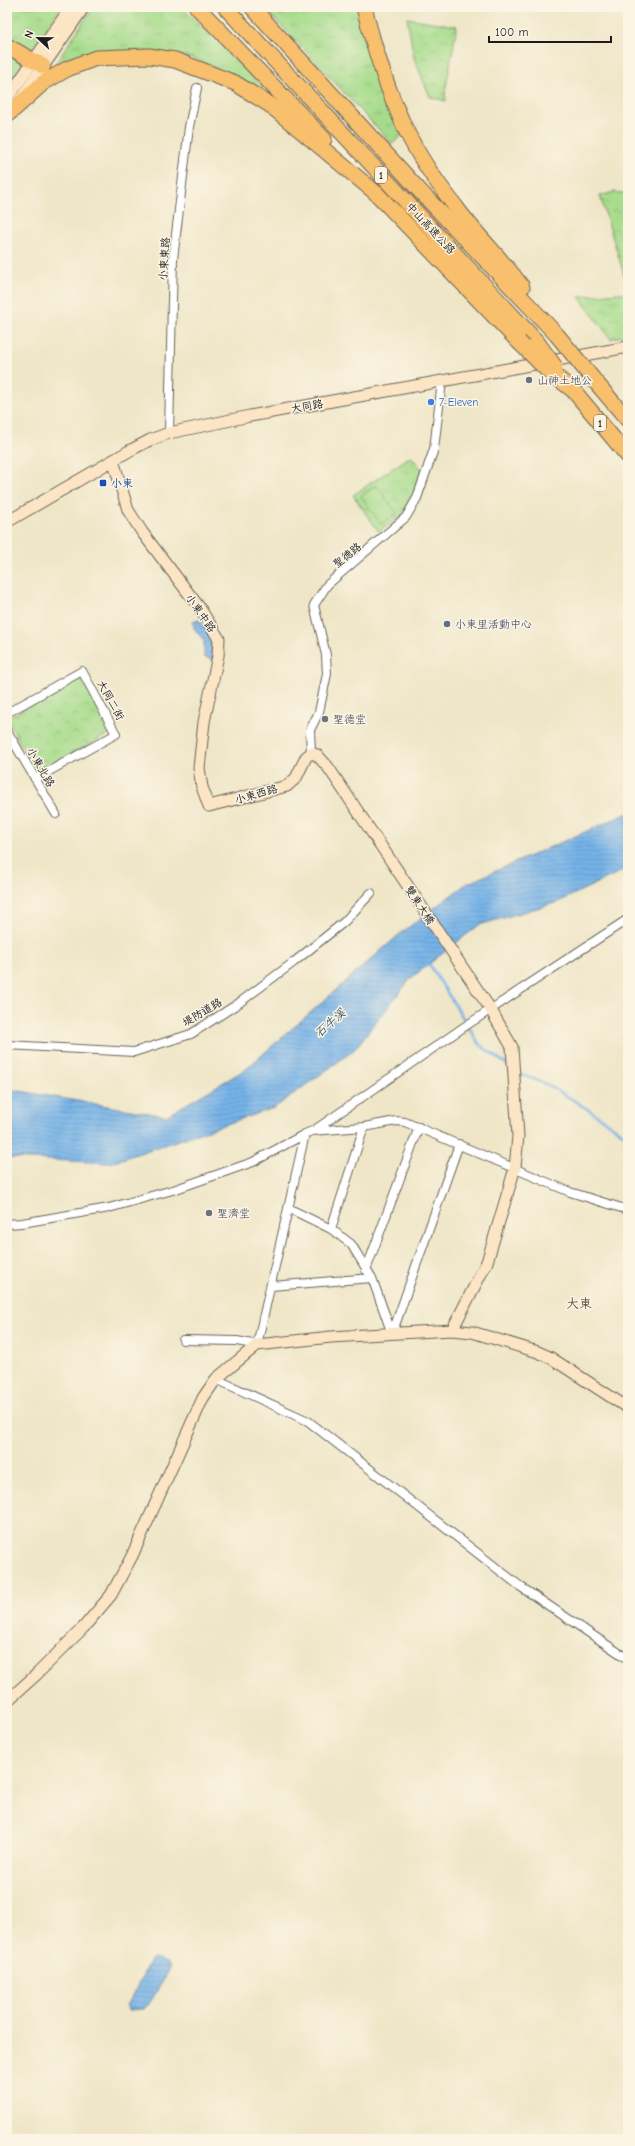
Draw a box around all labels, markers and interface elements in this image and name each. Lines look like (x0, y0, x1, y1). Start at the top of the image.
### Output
north arrow (18, 18, 58, 58)
scale bar (489, 18, 611, 44)
text: 100 m (495, 25, 528, 39)
text: N (22, 29, 37, 40)
road number: 1 (375, 167, 387, 183)
street label: 中山高速公路 (403, 200, 458, 257)
street label: 小東東路 (156, 237, 173, 281)
place label: 山神土地公 (537, 374, 592, 387)
marker: 山神土地公 (524, 375, 534, 385)
place label: 7-Eleven (439, 396, 478, 409)
street label: 大同路 (290, 397, 324, 416)
marker: 7-Eleven (426, 397, 436, 407)
road number: 1 (594, 415, 606, 431)
place label: 小東 (111, 477, 133, 490)
marker: 小東 (98, 478, 108, 488)
street label: 聖德路 (330, 540, 364, 571)
street label: 小東中路 (183, 592, 219, 635)
place label: 小東里活動中心 (455, 618, 532, 631)
marker: 小東里活動中心 (442, 619, 452, 629)
street label: 大同二街 (94, 678, 127, 724)
place label: 聖德堂 (333, 713, 366, 726)
marker: 聖德堂 (320, 714, 330, 724)
street label: 小東北路 (24, 745, 57, 790)
street label: 小東西路 (233, 782, 279, 807)
street label: 雙東大橋 (402, 883, 437, 927)
street label: 堤防道路 (180, 996, 224, 1029)
water label: 石牛溪 (312, 1005, 349, 1040)
place label: 聖濟堂 (217, 1207, 250, 1220)
marker: 聖濟堂 (204, 1208, 214, 1218)
district label: 大東 (566, 1296, 592, 1311)

